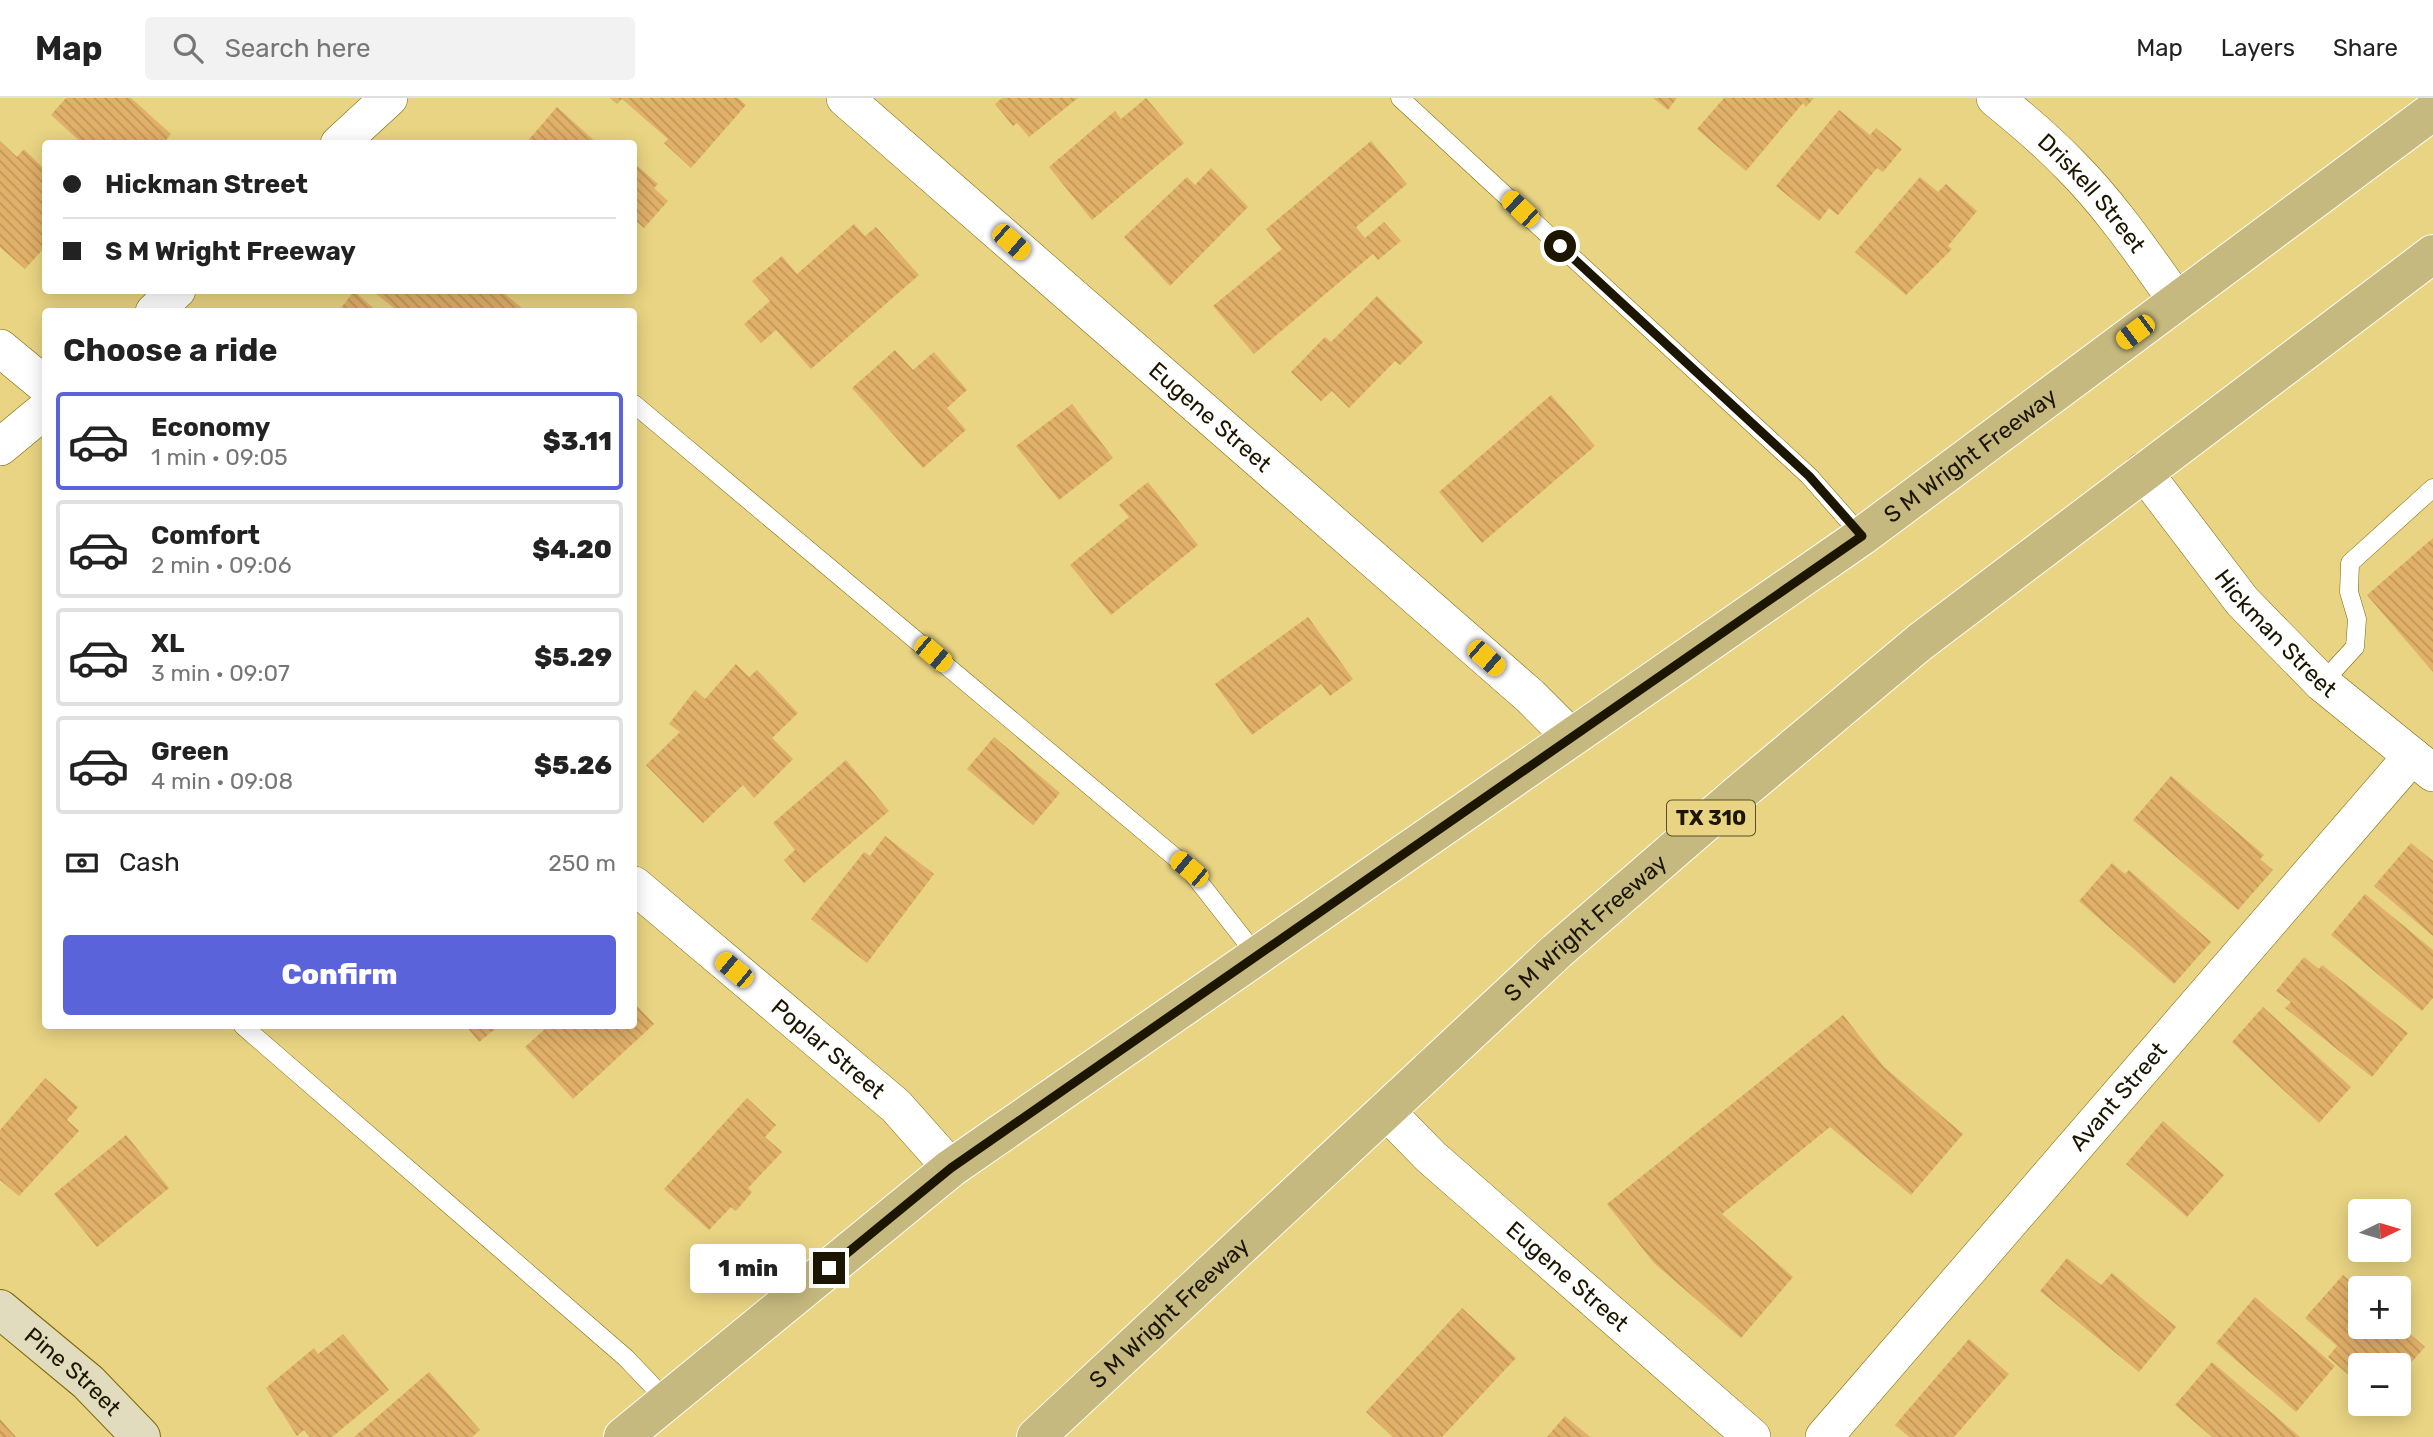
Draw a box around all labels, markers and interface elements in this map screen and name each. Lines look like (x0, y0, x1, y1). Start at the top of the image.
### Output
search box (145, 17, 635, 80)
text: Map (35, 29, 103, 68)
icon: search (169, 29, 207, 67)
text: Search here (225, 33, 370, 64)
text: Map (2136, 34, 2183, 62)
text: Layers (2221, 34, 2295, 62)
text: Share (2333, 34, 2398, 62)
street label: Driskell Street (2032, 127, 2152, 258)
text: Hickman Street (105, 169, 308, 200)
car (1498, 187, 1543, 231)
car (989, 220, 1034, 264)
route start (1544, 230, 1576, 262)
text: S M Wright Freeway (105, 236, 356, 267)
car (2112, 311, 2159, 353)
text: Choose a ride (63, 331, 277, 369)
street label: Eugene Street (1143, 356, 1277, 478)
street label: S M Wright Freeway (1878, 382, 2063, 529)
icon: car (67, 410, 130, 473)
text: Economy (151, 412, 270, 443)
text: $3.11 (543, 426, 612, 457)
text: 1 min · 09:05 (151, 443, 288, 471)
icon: car (67, 518, 130, 581)
text: Comfort (151, 520, 260, 551)
text: $4.20 (532, 534, 612, 565)
text: 2 min · 09:06 (151, 551, 292, 579)
street label: Hickman Street (2209, 564, 2342, 703)
icon: car (67, 626, 130, 689)
text: XL (151, 628, 184, 659)
car (911, 632, 956, 676)
car (1464, 636, 1509, 680)
text: $5.29 (534, 642, 612, 673)
text: 3 min · 09:07 (151, 659, 290, 687)
icon: car (67, 734, 130, 797)
text: Green (151, 736, 229, 767)
text: $5.26 (534, 750, 612, 781)
text: 4 min · 09:08 (151, 767, 293, 795)
road number: TX 310 (1667, 800, 1755, 836)
icon: cash (63, 844, 101, 882)
text: Cash (119, 847, 180, 878)
car (1167, 847, 1212, 891)
street label: S M Wright Freeway (1498, 848, 1673, 1007)
text: 250 m (548, 849, 616, 877)
button: Confirm (63, 935, 616, 1015)
car (712, 948, 757, 992)
street label: Poplar Street (766, 993, 891, 1105)
street label: Avant Street (2063, 1036, 2173, 1157)
north arrow (2348, 1199, 2412, 1262)
map controls (2348, 1199, 2411, 1416)
street label: Eugene Street (1501, 1215, 1635, 1337)
street label: S M Wright Freeway (1083, 1231, 1255, 1394)
callout: 1 min (689, 1244, 804, 1292)
route end (813, 1252, 845, 1284)
text: 1 min (718, 1254, 778, 1282)
button: + (2348, 1276, 2411, 1339)
street label: Pine Street (19, 1321, 127, 1421)
button: − (2348, 1353, 2411, 1416)

